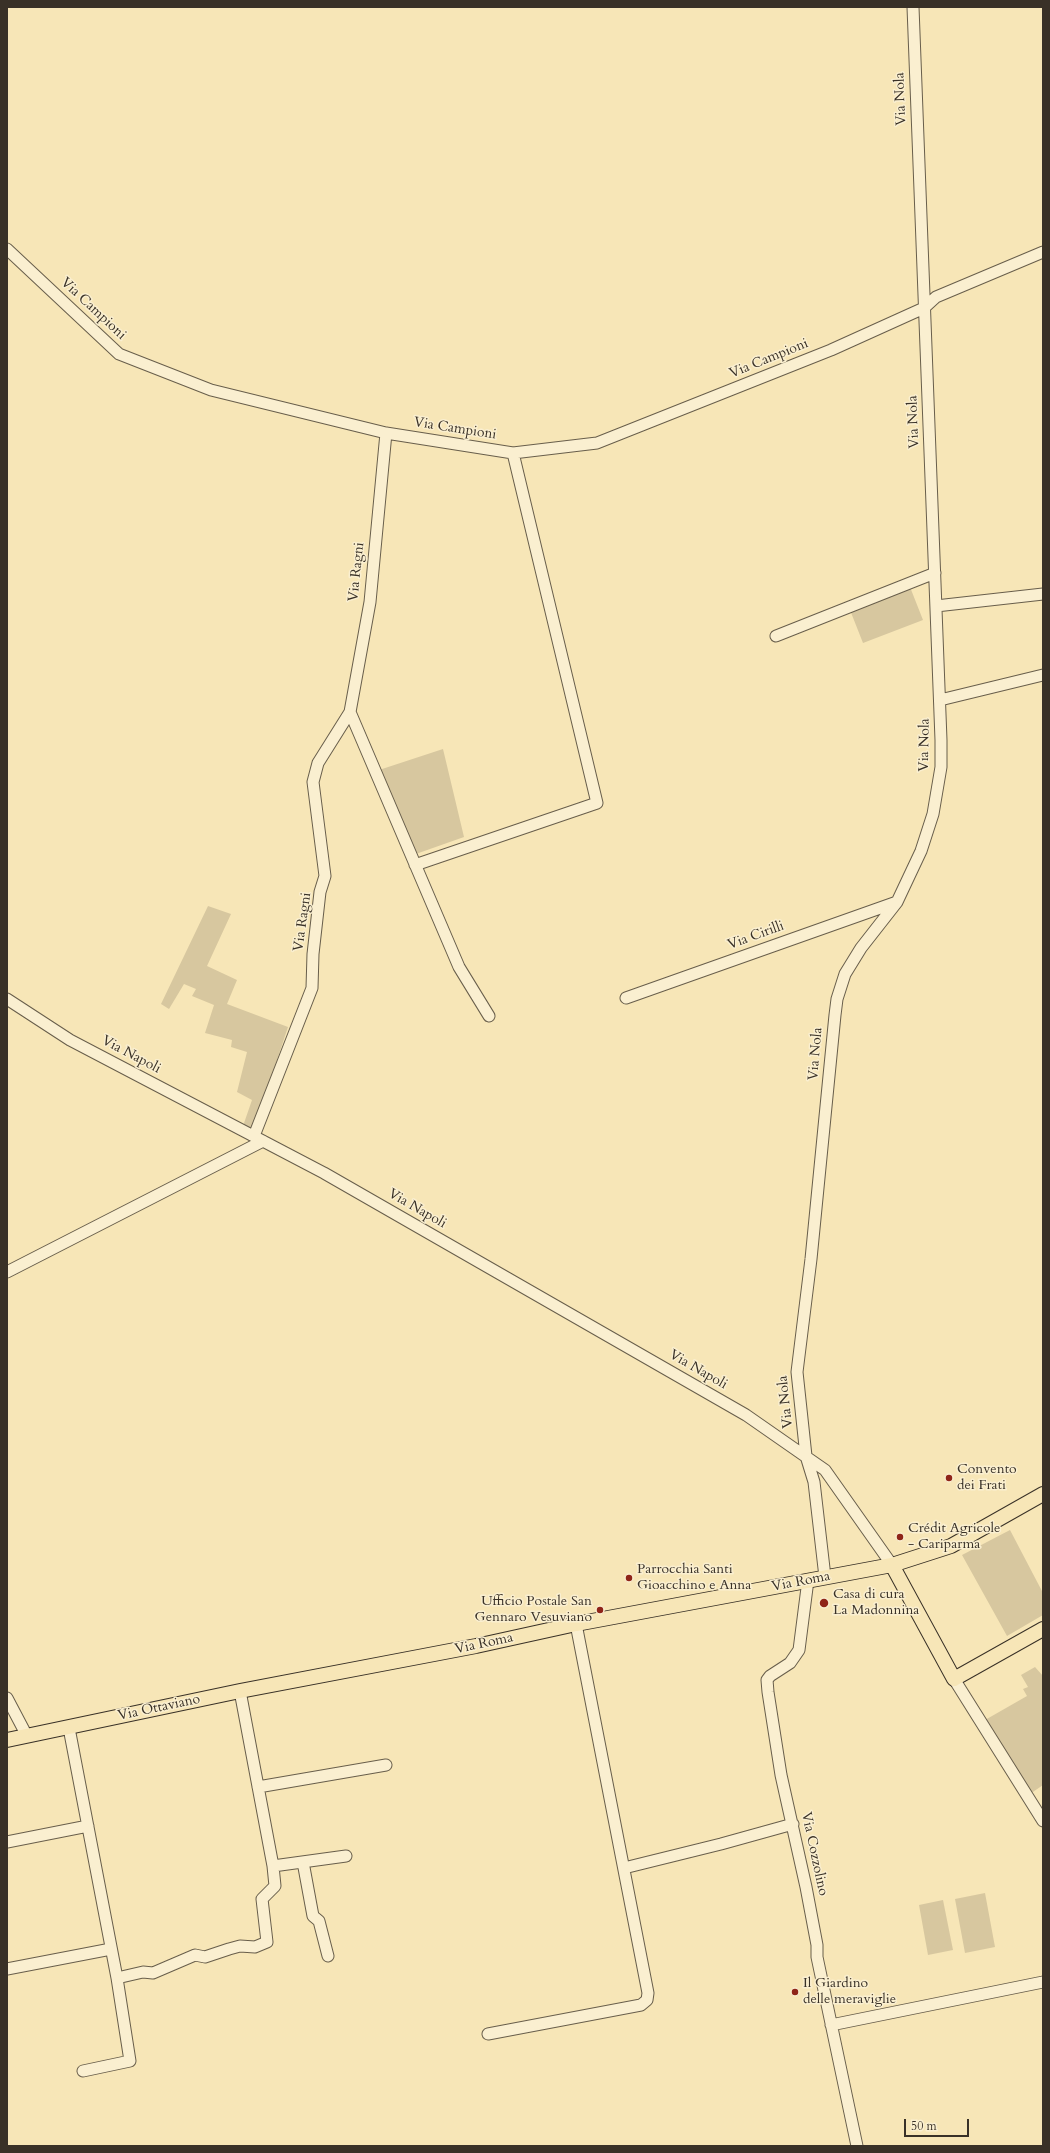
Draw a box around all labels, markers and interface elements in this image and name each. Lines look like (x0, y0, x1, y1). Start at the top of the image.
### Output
street label: Via Nola (892, 72, 910, 126)
street label: Via Campioni (57, 274, 129, 344)
street label: Via Campioni (727, 336, 811, 382)
street label: Via Nola (905, 395, 923, 449)
street label: Via Campioni (412, 414, 498, 444)
street label: Via Ragni (346, 542, 368, 602)
street label: Via Nola (916, 718, 934, 772)
street label: Via Ragni (291, 891, 315, 953)
street label: Via Cirilli (726, 918, 786, 954)
street label: Via Nola (805, 1027, 827, 1081)
street label: Via Napoli (99, 1032, 163, 1078)
street label: Via Napoli (385, 1186, 449, 1232)
street label: Via Napoli (666, 1347, 730, 1393)
street label: Via Nola (775, 1375, 797, 1429)
place label: Convento dei Frati (957, 1462, 1017, 1494)
marker: Convento dei Frati (944, 1473, 954, 1483)
place label: Crédit Agricole - Cariparma (908, 1521, 1000, 1554)
marker: Crédit Agricole - Cariparma (895, 1532, 905, 1542)
place label: Parrocchia Santi Gioacchino e Anna (637, 1562, 751, 1594)
street label: Via Roma (770, 1568, 832, 1596)
marker: Parrocchia Santi Gioacchino e Anna (624, 1573, 634, 1583)
place label: Casa di cura La Madonnina (833, 1587, 919, 1620)
place label: Ufficio Postale San Gennaro Vesuviano (475, 1594, 592, 1626)
marker: Casa di cura La Madonnina (818, 1597, 830, 1609)
marker: Ufficio Postale San Gennaro Vesuviano (595, 1605, 605, 1615)
street label: Via Roma (453, 1630, 515, 1658)
street label: Via Ottaviano (116, 1691, 202, 1725)
street label: Via Cozzolino (797, 1810, 831, 1898)
place label: Il Giardino delle meraviglie (803, 1976, 896, 2008)
marker: Il Giardino delle meraviglie (790, 1987, 800, 1997)
scale bar (906, 2111, 971, 2137)
text: 50 m (911, 2118, 937, 2134)

